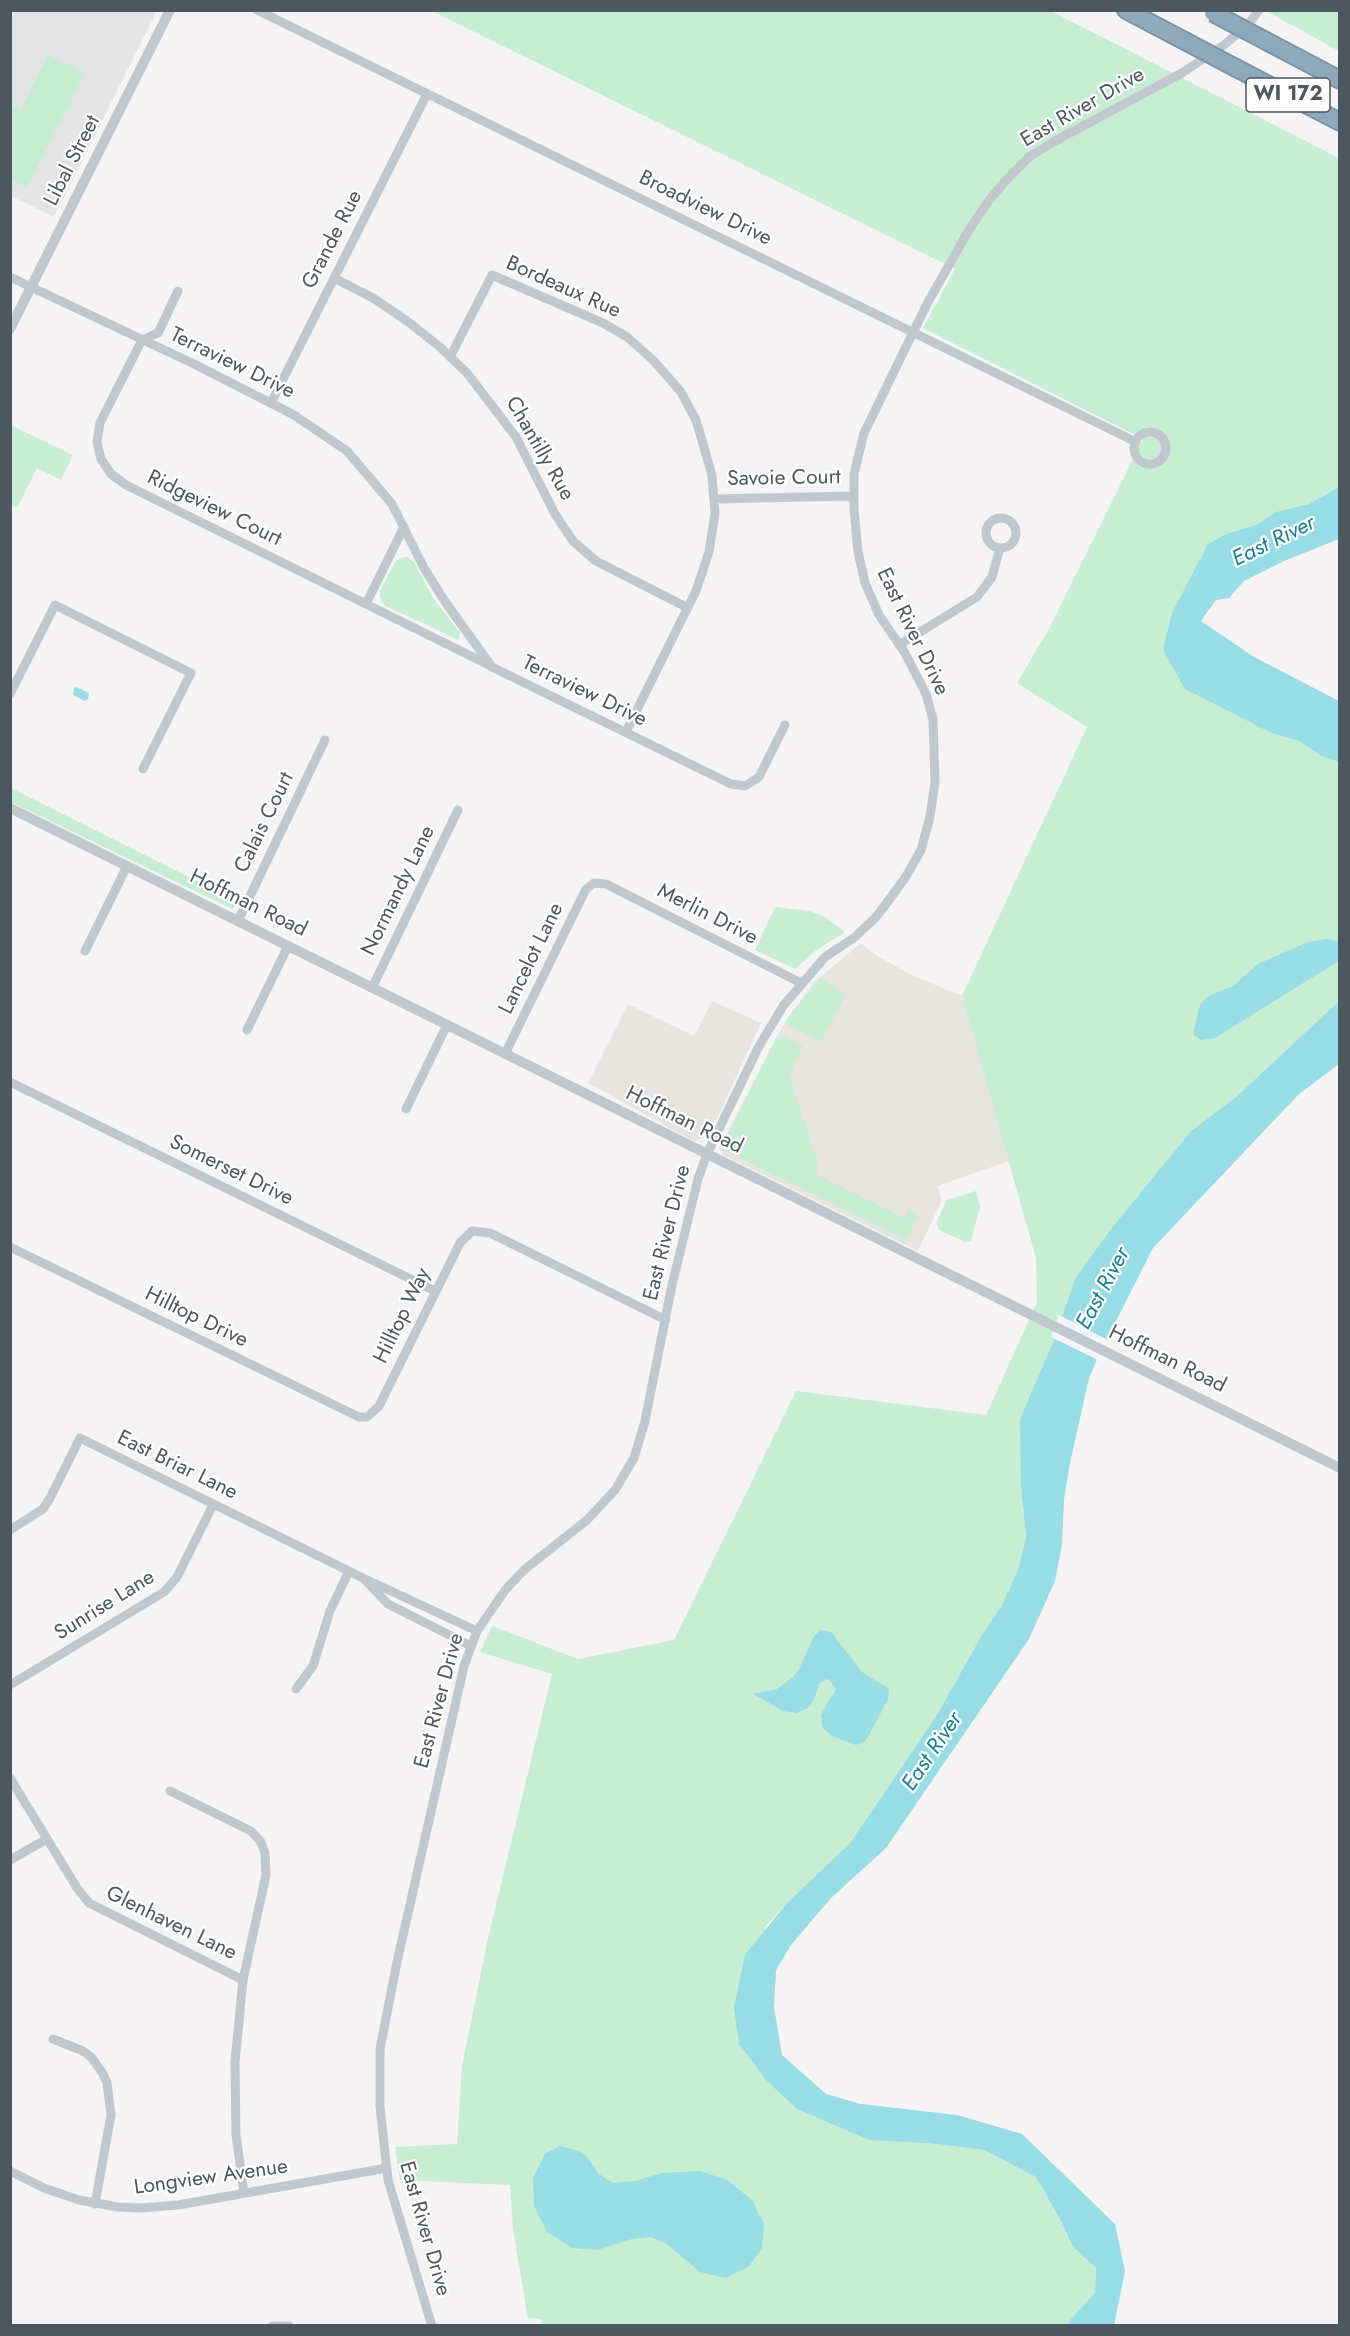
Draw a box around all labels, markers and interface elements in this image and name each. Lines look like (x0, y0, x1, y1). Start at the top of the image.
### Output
street label: East River Drive (1017, 62, 1149, 154)
road number: WI 172 (1246, 78, 1330, 112)
street label: Libal Street (39, 112, 107, 210)
street label: Broadview Drive (634, 166, 776, 252)
street label: Grande Rue (297, 186, 369, 294)
street label: Bordeaux Rue (502, 251, 624, 325)
street label: Terraview Drive (166, 323, 298, 405)
street label: Chantilly Rue (499, 393, 579, 505)
street label: Savoie Court (727, 465, 841, 493)
street label: Ridgeview Court (143, 466, 285, 552)
water label: East River (1228, 511, 1320, 573)
street label: East River Drive (870, 564, 954, 700)
street label: Terraview Drive (518, 651, 650, 733)
street label: Calais Court (230, 769, 300, 877)
street label: Normandy Lane (357, 822, 441, 960)
street label: Hoffman Road (185, 865, 311, 943)
street label: Merlin Drive (653, 879, 761, 951)
street label: Lancelot Lane (494, 899, 570, 1019)
street label: Hoffman Road (621, 1082, 747, 1160)
street label: Somerset Drive (165, 1130, 297, 1212)
street label: East River Drive (639, 1163, 697, 1303)
water label: East River (1071, 1243, 1137, 1335)
street label: Hilltop Way (369, 1264, 437, 1368)
street label: Hilltop Drive (140, 1282, 252, 1354)
street label: Hoffman Road (1104, 1321, 1230, 1399)
street label: East Briar Lane (113, 1426, 241, 1506)
street label: Sunrise Lane (50, 1565, 160, 1647)
street label: East River Drive (410, 1631, 470, 1771)
water label: East River (897, 1708, 969, 1796)
street label: Glenhaven Lane (101, 1881, 241, 1967)
street label: Longview Avenue (132, 2155, 290, 2201)
street label: East River Drive (393, 2159, 455, 2299)

